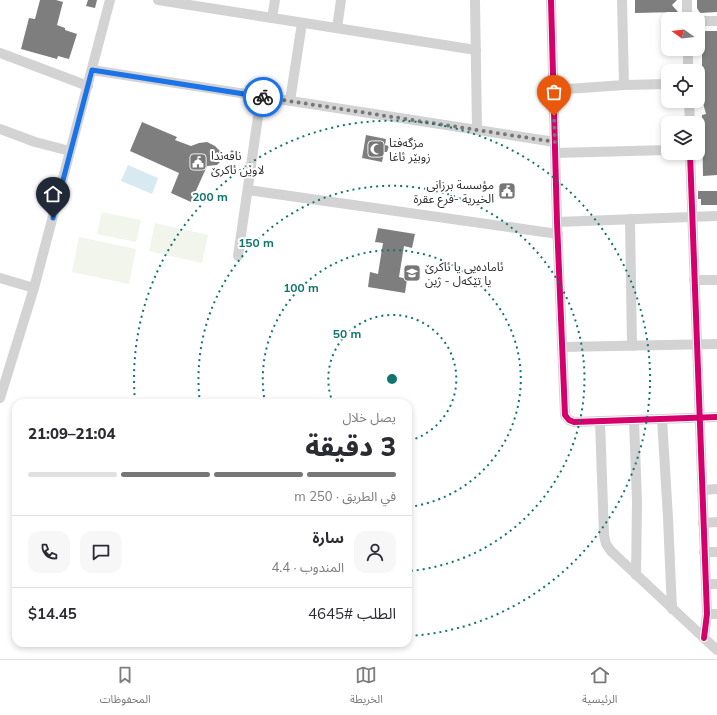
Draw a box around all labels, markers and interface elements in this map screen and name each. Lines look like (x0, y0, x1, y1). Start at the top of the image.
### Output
north arrow (661, 12, 705, 56)
map controls (661, 12, 705, 160)
button: locate (661, 64, 705, 108)
pin (537, 75, 571, 116)
courier (243, 77, 283, 117)
icon: bag (543, 81, 565, 103)
icon: bike (252, 86, 274, 108)
button: layers (661, 116, 705, 160)
place label: مزگەفتا زوبێر ئاغا (389, 135, 431, 164)
mosque icon: مزگەفتا زوبێر ئاغا (366, 139, 386, 159)
place label: ناڤەندا لاوێن ئاکرێ (211, 148, 264, 177)
public building icon: ناڤەندا لاوێن ئاکرێ (188, 152, 208, 172)
pin (36, 177, 70, 218)
place label: مؤسسة برزانى الخيرية -فرع عقرة (413, 177, 494, 208)
public building icon: مؤسسة برزانى الخيرية -فرع عقرة (497, 181, 517, 201)
icon: home (42, 183, 64, 205)
text: 200 m (192, 189, 228, 204)
text: 150 m (238, 235, 274, 250)
place label: ئامادەیی یا ئاکرێ یا تێکەل - ژین (425, 259, 503, 288)
school or university icon: ئامادەیی یا ئاکرێ یا تێکەل - ژین (402, 263, 422, 283)
text: 100 m (283, 280, 319, 295)
text: 50 m (333, 326, 361, 341)
centre of rings (385, 372, 399, 386)
text: يصل خلال (342, 409, 396, 425)
text: 21:04–21:09 (28, 424, 115, 443)
text: 3 دقيقة (305, 430, 396, 463)
text: في الطريق · 250 m (294, 488, 396, 504)
text: سارة (312, 528, 344, 547)
button: phone (28, 531, 70, 573)
button: chat (80, 531, 122, 573)
button: person (354, 531, 396, 573)
text: المندوب · 4.4 (272, 559, 344, 575)
text: $14.45 (28, 604, 77, 623)
text: الطلب #4645 (308, 604, 396, 623)
tab: المحفوظات (100, 664, 151, 711)
tab: الخريطة (350, 664, 383, 711)
tab: الرئيسية (582, 664, 617, 711)

